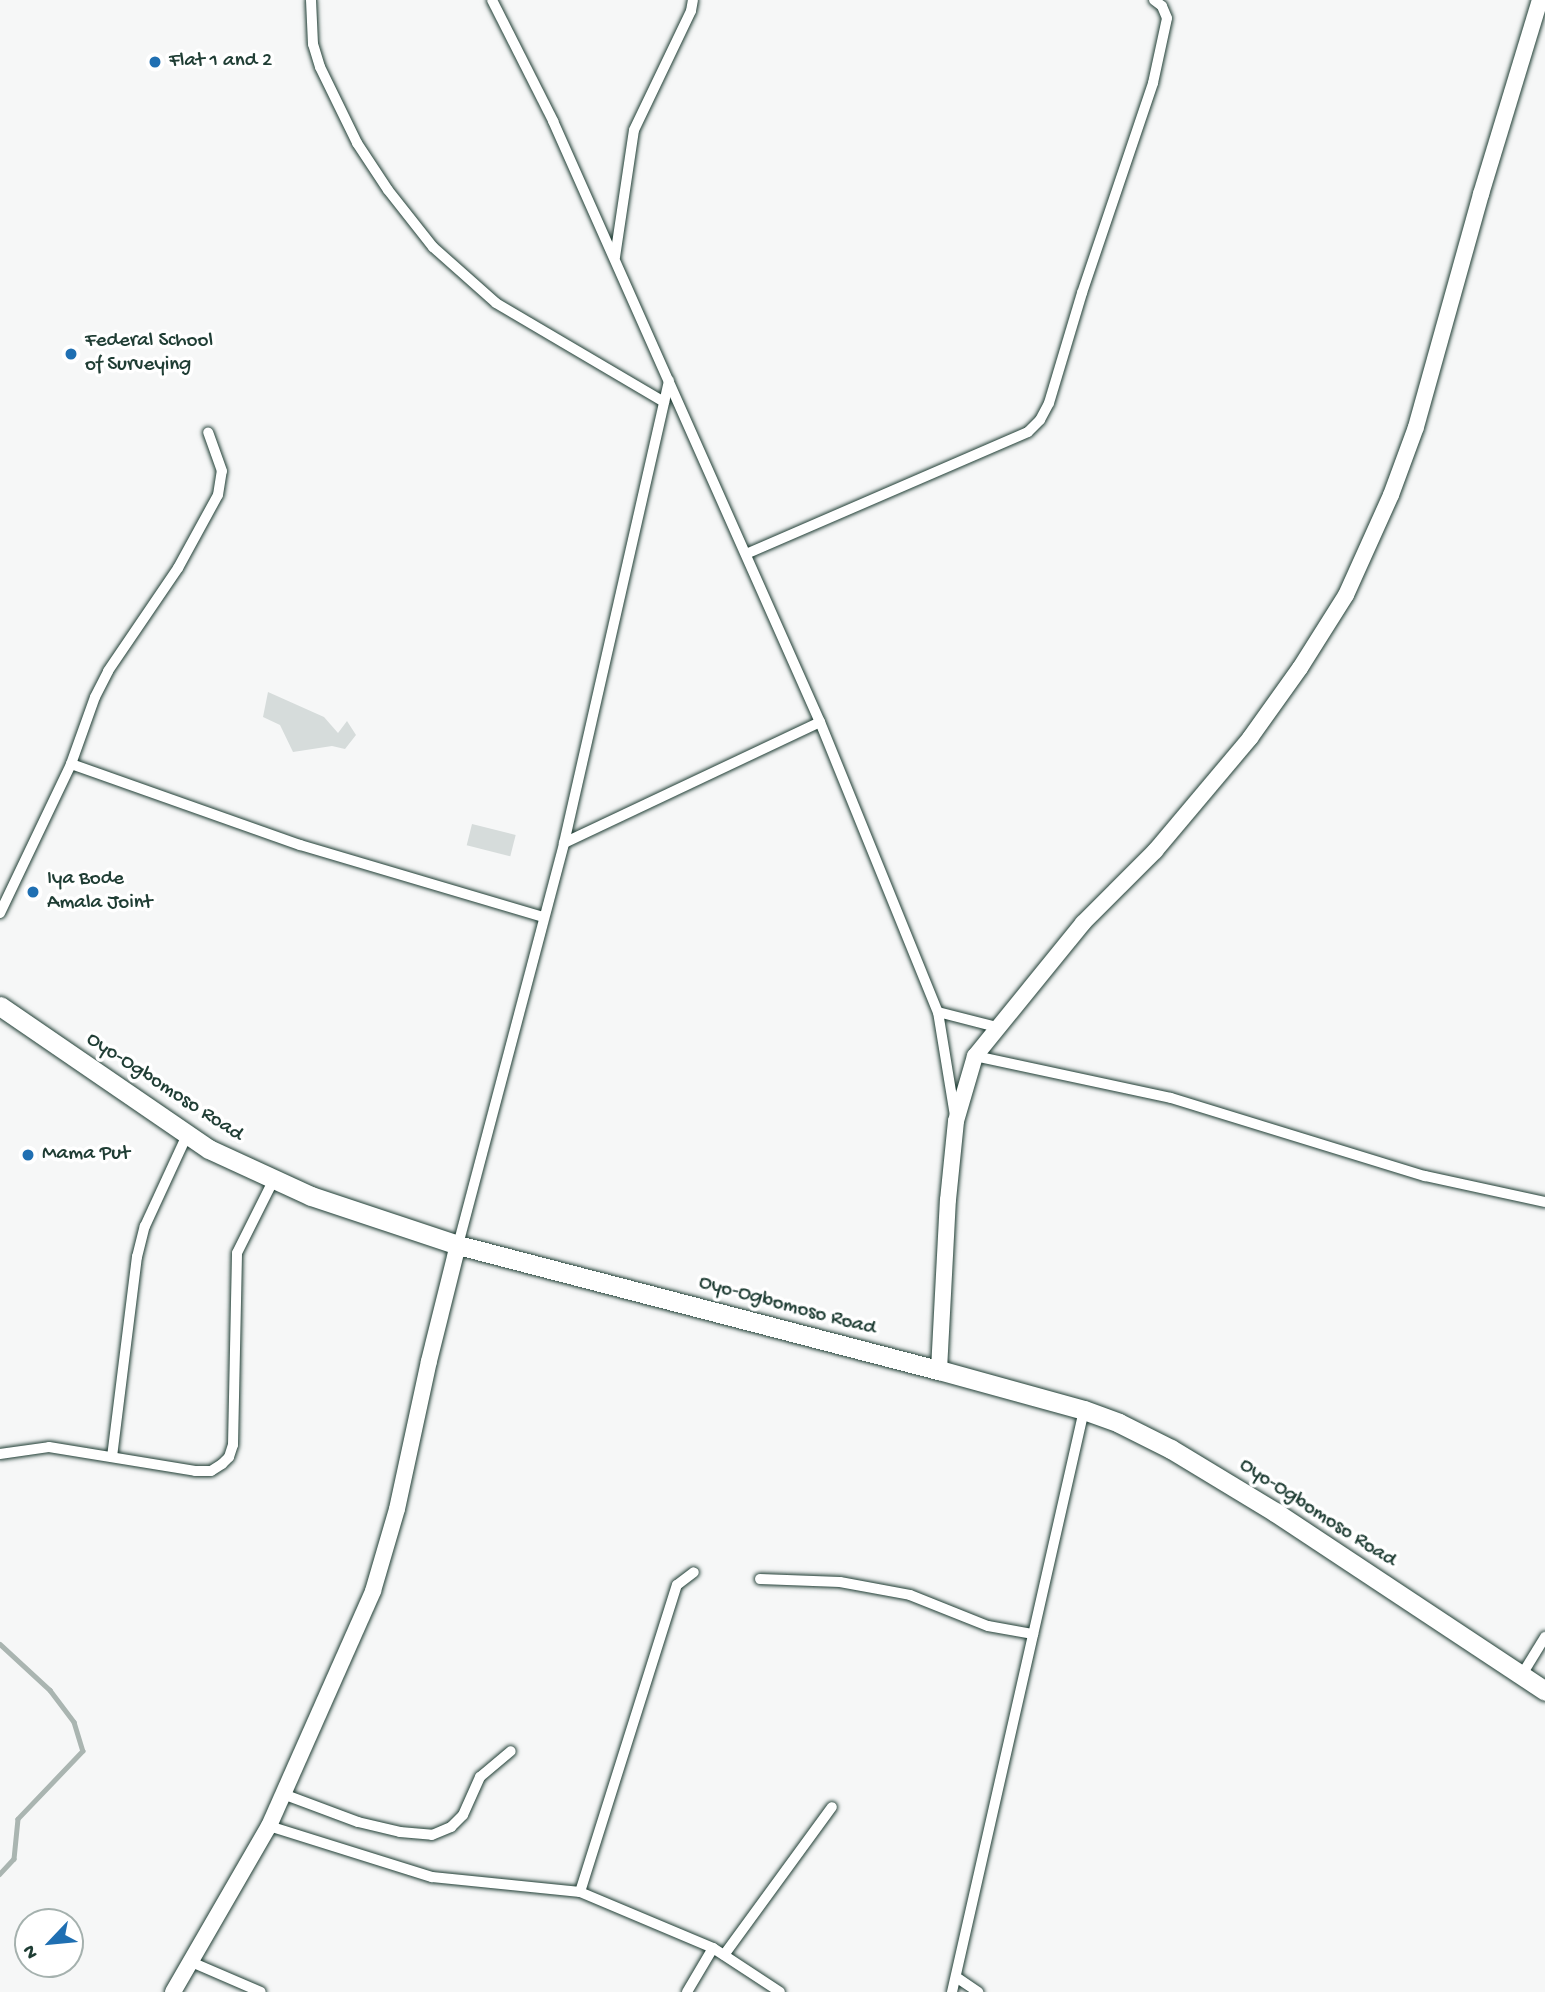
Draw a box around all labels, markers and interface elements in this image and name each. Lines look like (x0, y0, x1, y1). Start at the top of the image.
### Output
place label: Flat 1 and 2 (169, 49, 272, 75)
marker: Flat 1 and 2 (147, 54, 163, 70)
place label: Federal School of Surveying (85, 329, 213, 379)
marker: Federal School of Surveying (63, 346, 79, 362)
place label: Iya Bode Amala Joint (47, 867, 152, 917)
marker: Iya Bode Amala Joint (25, 884, 41, 900)
street label: Oyo-Ogbomoso Road (81, 1028, 247, 1148)
place label: Mama Put (42, 1142, 130, 1168)
marker: Mama Put (20, 1147, 36, 1163)
street label: Oyo-Ogbomoso Road (696, 1271, 878, 1343)
street label: Oyo-Ogbomoso Road (1234, 1454, 1400, 1574)
north arrow (14, 1908, 84, 1978)
text: N (18, 1941, 45, 1962)

